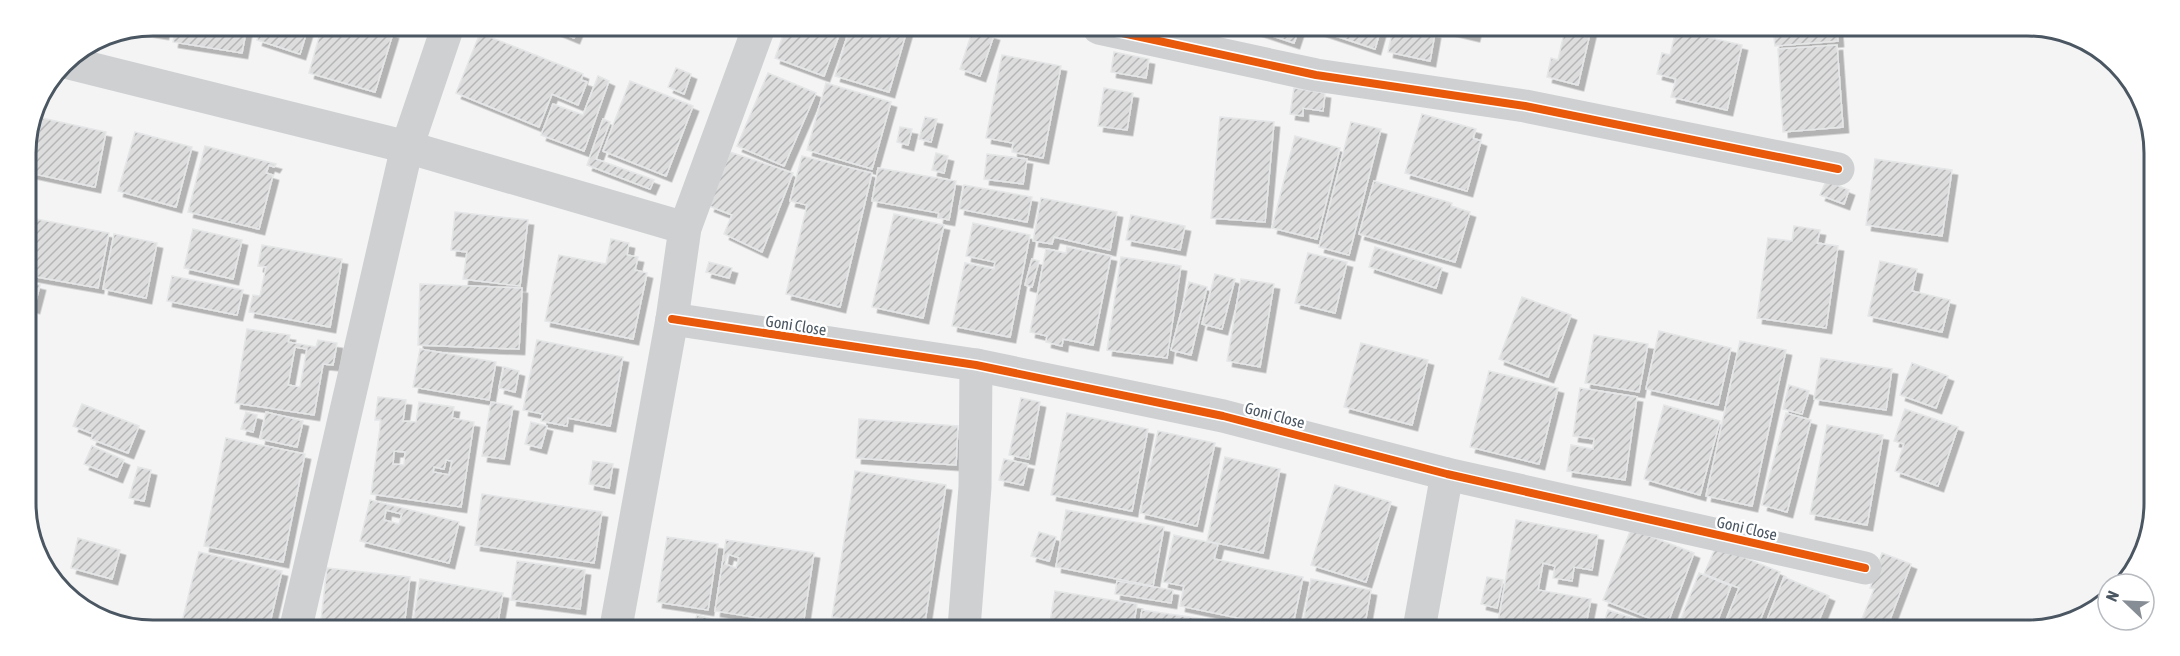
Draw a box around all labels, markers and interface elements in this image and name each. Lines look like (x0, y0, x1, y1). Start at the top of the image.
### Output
street label: Goni Close (764, 311, 828, 339)
street label: Goni Close (1243, 398, 1307, 432)
street label: Goni Close (1715, 512, 1779, 544)
north arrow (2096, 572, 2156, 632)
text: N (2102, 588, 2122, 604)

